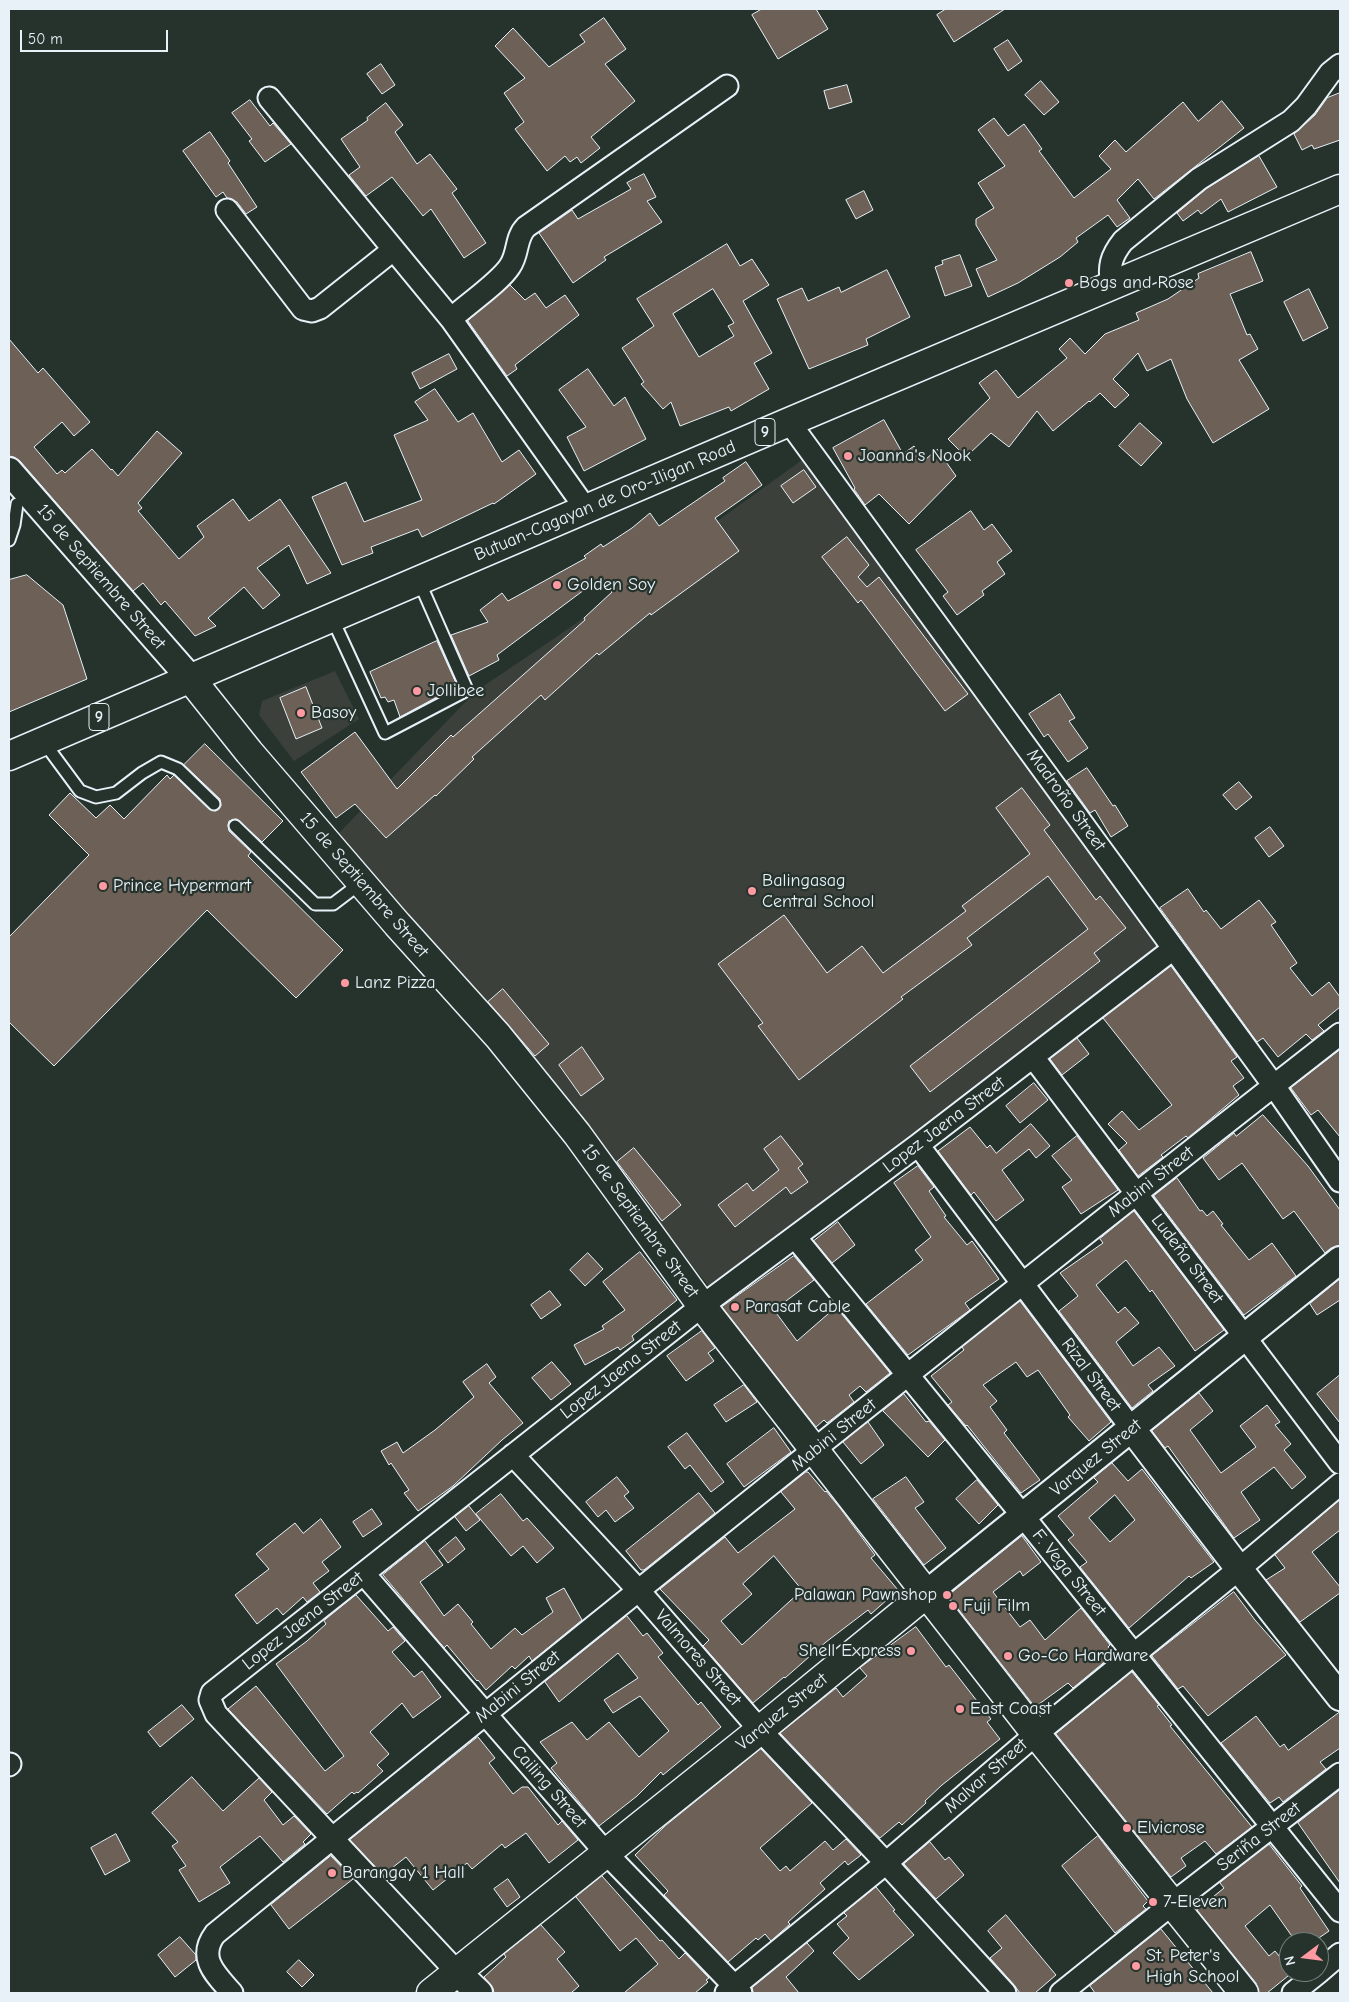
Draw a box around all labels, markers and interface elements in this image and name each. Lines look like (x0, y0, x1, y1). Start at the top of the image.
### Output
scale bar (22, 20, 170, 52)
text: 50 m (28, 30, 63, 48)
place label: Bogs and Rose (1079, 272, 1194, 294)
marker: Bogs and Rose (1063, 277, 1075, 289)
road number: 9 (755, 418, 775, 446)
street label: Butuan-Cagayan de Oro-Iligan Road (471, 436, 739, 566)
place label: Joanna's Nook (858, 445, 971, 467)
marker: Joanna's Nook (842, 450, 854, 462)
street label: 15 de Septiembre Street (32, 500, 170, 654)
place label: Golden Soy (567, 574, 655, 596)
marker: Golden Soy (551, 579, 563, 591)
place label: Jollibee (427, 680, 484, 702)
marker: Jollibee (411, 685, 423, 697)
place label: Basoy (311, 702, 356, 724)
road number: 9 (89, 704, 109, 730)
marker: Basoy (295, 707, 307, 719)
street label: Madroño Street (1022, 745, 1110, 855)
street label: 15 de Septiembre Street (295, 808, 433, 962)
place label: Balingasag Central School (762, 870, 874, 912)
place label: Prince Hypermart (113, 875, 251, 897)
marker: Prince Hypermart (97, 880, 109, 892)
marker: Balingasag Central School (746, 885, 758, 897)
place label: Lanz Pizza (355, 972, 435, 994)
marker: Lanz Pizza (339, 977, 351, 989)
street label: Lopez Jaena Street (879, 1072, 1009, 1178)
street label: 15 de Septiembre Street (577, 1140, 703, 1302)
street label: Mabini Street (1104, 1142, 1198, 1222)
street label: Ludeña Street (1146, 1210, 1228, 1308)
place label: Parasat Cable (745, 1296, 851, 1318)
marker: Parasat Cable (729, 1301, 741, 1313)
street label: Lopez Jaena Street (556, 1316, 686, 1424)
street label: Rizal Street (1056, 1334, 1126, 1416)
street label: Mabini Street (787, 1394, 881, 1476)
street label: Varquez Street (1046, 1415, 1146, 1501)
street label: F. Vega Street (1027, 1525, 1111, 1621)
street label: Lopez Jaena Street (238, 1567, 368, 1675)
place label: Palawan Pawnshop (794, 1584, 937, 1606)
marker: Palawan Pawnshop (941, 1589, 953, 1601)
place label: Fuji Film (963, 1595, 1030, 1617)
marker: Fuji Film (947, 1600, 959, 1612)
street label: Valmores Street (650, 1605, 746, 1711)
place label: Shell Express (799, 1640, 901, 1662)
marker: Shell Express (905, 1645, 917, 1657)
place label: Go-Co Hardware (1018, 1645, 1148, 1667)
street label: Mabini Street (471, 1646, 565, 1728)
marker: Go-Co Hardware (1002, 1650, 1014, 1662)
street label: Varquez Street (732, 1669, 832, 1755)
place label: East Coast (970, 1698, 1051, 1720)
marker: East Coast (954, 1703, 966, 1715)
street label: Malvar Street (940, 1734, 1032, 1818)
street label: Cailing Street (507, 1741, 591, 1833)
street label: Seriña Street (1213, 1798, 1305, 1876)
place label: Elvicrose (1137, 1817, 1205, 1839)
marker: Elvicrose (1121, 1822, 1133, 1834)
place label: Barangay 1 Hall (342, 1862, 465, 1884)
marker: Barangay 1 Hall (326, 1867, 338, 1879)
place label: 7-Eleven (1163, 1891, 1227, 1913)
marker: 7-Eleven (1147, 1896, 1159, 1908)
north arrow (1279, 1932, 1329, 1982)
place label: St. Peter's High School (1146, 1945, 1240, 1988)
text: N (1281, 1954, 1299, 1967)
marker: St. Peter's High School (1130, 1960, 1142, 1972)

